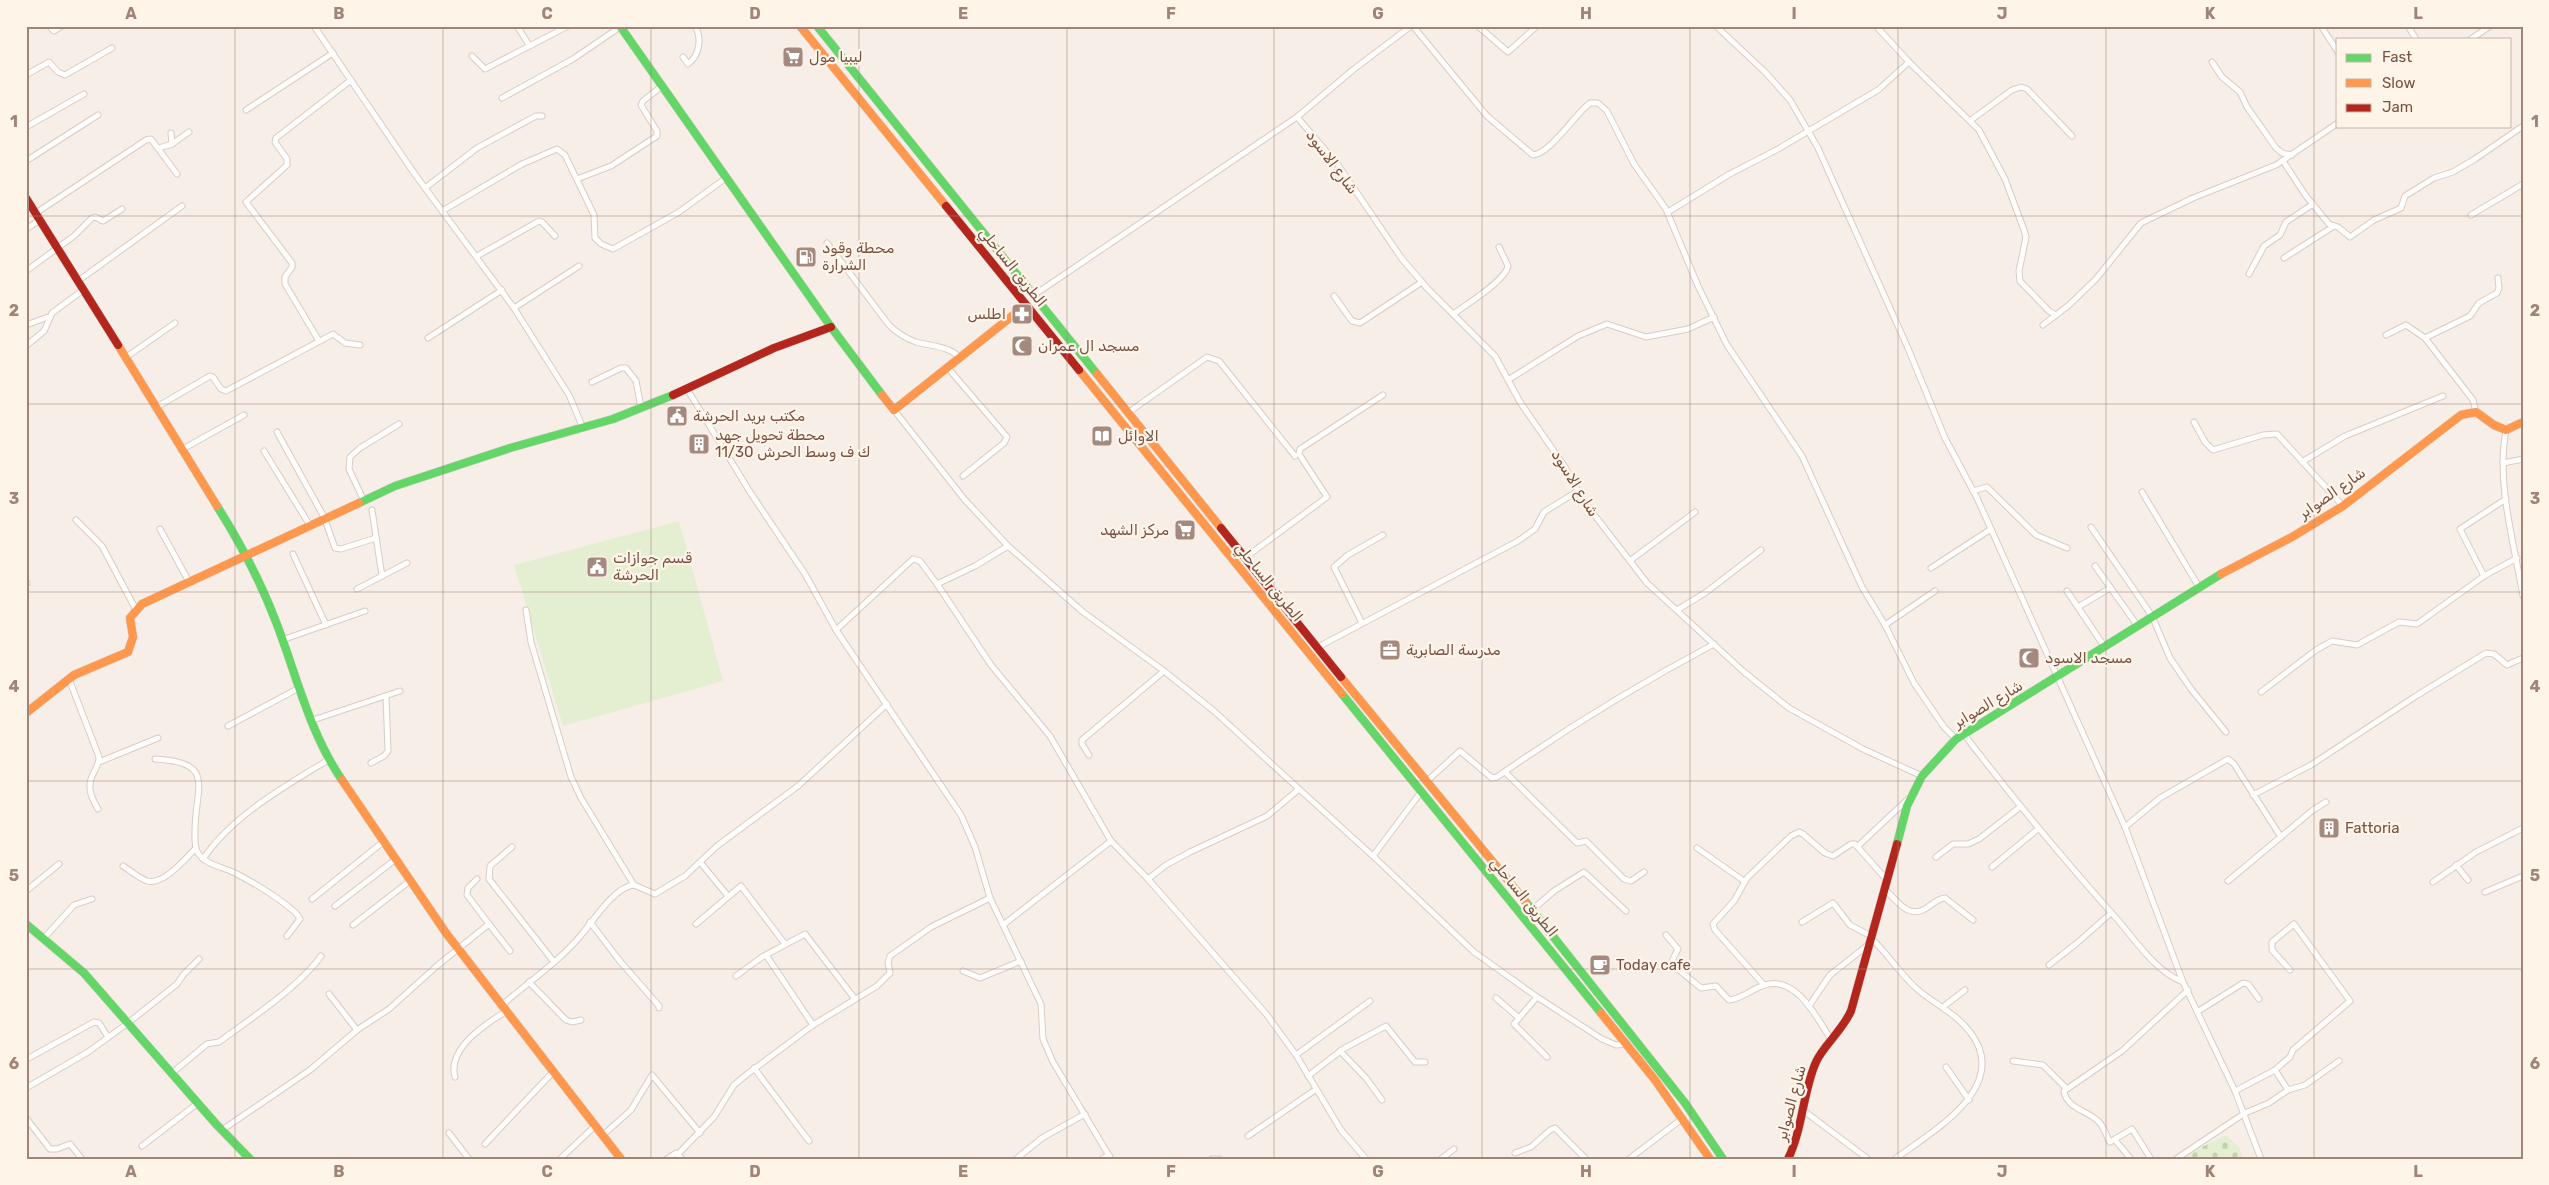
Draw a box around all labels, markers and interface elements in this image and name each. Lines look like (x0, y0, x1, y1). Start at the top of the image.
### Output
text: A (125, 4, 137, 23)
text: B (333, 4, 345, 23)
text: C (541, 4, 553, 23)
text: D (749, 4, 761, 23)
text: E (958, 4, 968, 23)
text: F (1166, 4, 1176, 23)
text: G (1372, 4, 1384, 23)
text: H (1580, 4, 1592, 23)
text: I (1791, 4, 1797, 23)
text: J (1997, 4, 2007, 23)
text: K (2205, 4, 2216, 23)
text: L (2413, 4, 2423, 23)
legend (2336, 38, 2512, 128)
supermarket icon: ليبيا مول (781, 45, 805, 69)
place label: ليبيا مول (809, 48, 863, 66)
text: Fast (2382, 48, 2412, 66)
text: Slow (2382, 74, 2415, 92)
text: Jam (2382, 98, 2413, 116)
text: 1 (10, 112, 18, 131)
text: 1 (2531, 112, 2539, 131)
street label: شارع الاسود (1300, 126, 1362, 199)
street label: الطريق الساحلي (973, 224, 1051, 312)
place label: محطة وقود الشرارة (822, 239, 894, 274)
fuel station icon: محطة وقود الشرارة (794, 245, 818, 269)
text: 2 (9, 301, 19, 320)
text: 2 (2530, 301, 2540, 320)
pharmacy icon: اطلس (1010, 302, 1034, 326)
place label: اطلس (967, 305, 1006, 323)
mosque icon: مسجد ال عمران (1010, 334, 1034, 358)
place label: مسجد ال عمران (1038, 337, 1139, 355)
public building icon: مكتب بريد الحرشة (665, 404, 689, 428)
place label: مكتب بريد الحرشة (693, 407, 805, 425)
library icon: الاوائل (1090, 424, 1114, 448)
place label: محطة تحويل جهد 11/30 ك ف وسط الحرش (715, 426, 871, 462)
place label: الاوائل (1118, 427, 1159, 446)
building icon: محطة تحويل جهد 11/30 ك ف وسط الحرش (687, 432, 711, 456)
street label: شارع الاسود (1546, 446, 1603, 521)
street label: شارع الصوابر (2294, 463, 2370, 525)
text: 3 (9, 489, 19, 508)
text: 3 (2530, 489, 2540, 508)
supermarket icon: مركز الشهد (1173, 518, 1197, 542)
place label: مركز الشهد (1100, 521, 1169, 539)
street label: الطريق الساحلي (1229, 539, 1307, 627)
place label: قسم جوازات الحرشة (613, 549, 692, 584)
public building icon: قسم جوازات الحرشة (585, 555, 609, 579)
office icon: مدرسة الصابرية (1378, 638, 1402, 662)
place label: مدرسة الصابرية (1406, 641, 1501, 659)
mosque icon: مسجد الاسود (2017, 646, 2041, 670)
place label: مسجد الاسود (2045, 649, 2132, 667)
street label: شارع الصوابر (1949, 676, 2027, 734)
text: 4 (9, 677, 20, 696)
text: 4 (2530, 677, 2541, 696)
building icon: Fattoria (2317, 816, 2341, 840)
place label: Fattoria (2345, 819, 2400, 837)
street label: الطريق الساحلي (1484, 854, 1562, 942)
text: 5 (9, 866, 19, 885)
text: 5 (2530, 866, 2540, 885)
cafe icon: Today cafe (1588, 953, 1612, 977)
place label: Today cafe (1616, 956, 1691, 974)
text: 6 (9, 1054, 19, 1073)
text: 6 (2530, 1054, 2540, 1073)
street label: شارع الصوابر (1772, 1063, 1812, 1144)
text: A (125, 1162, 137, 1181)
text: B (333, 1162, 345, 1181)
text: C (541, 1162, 553, 1181)
text: D (749, 1162, 761, 1181)
text: E (958, 1162, 968, 1181)
text: F (1166, 1162, 1176, 1181)
text: G (1372, 1162, 1384, 1181)
text: H (1580, 1162, 1592, 1181)
text: I (1791, 1162, 1797, 1181)
text: J (1997, 1162, 2007, 1181)
text: K (2205, 1162, 2216, 1181)
text: L (2413, 1162, 2423, 1181)

